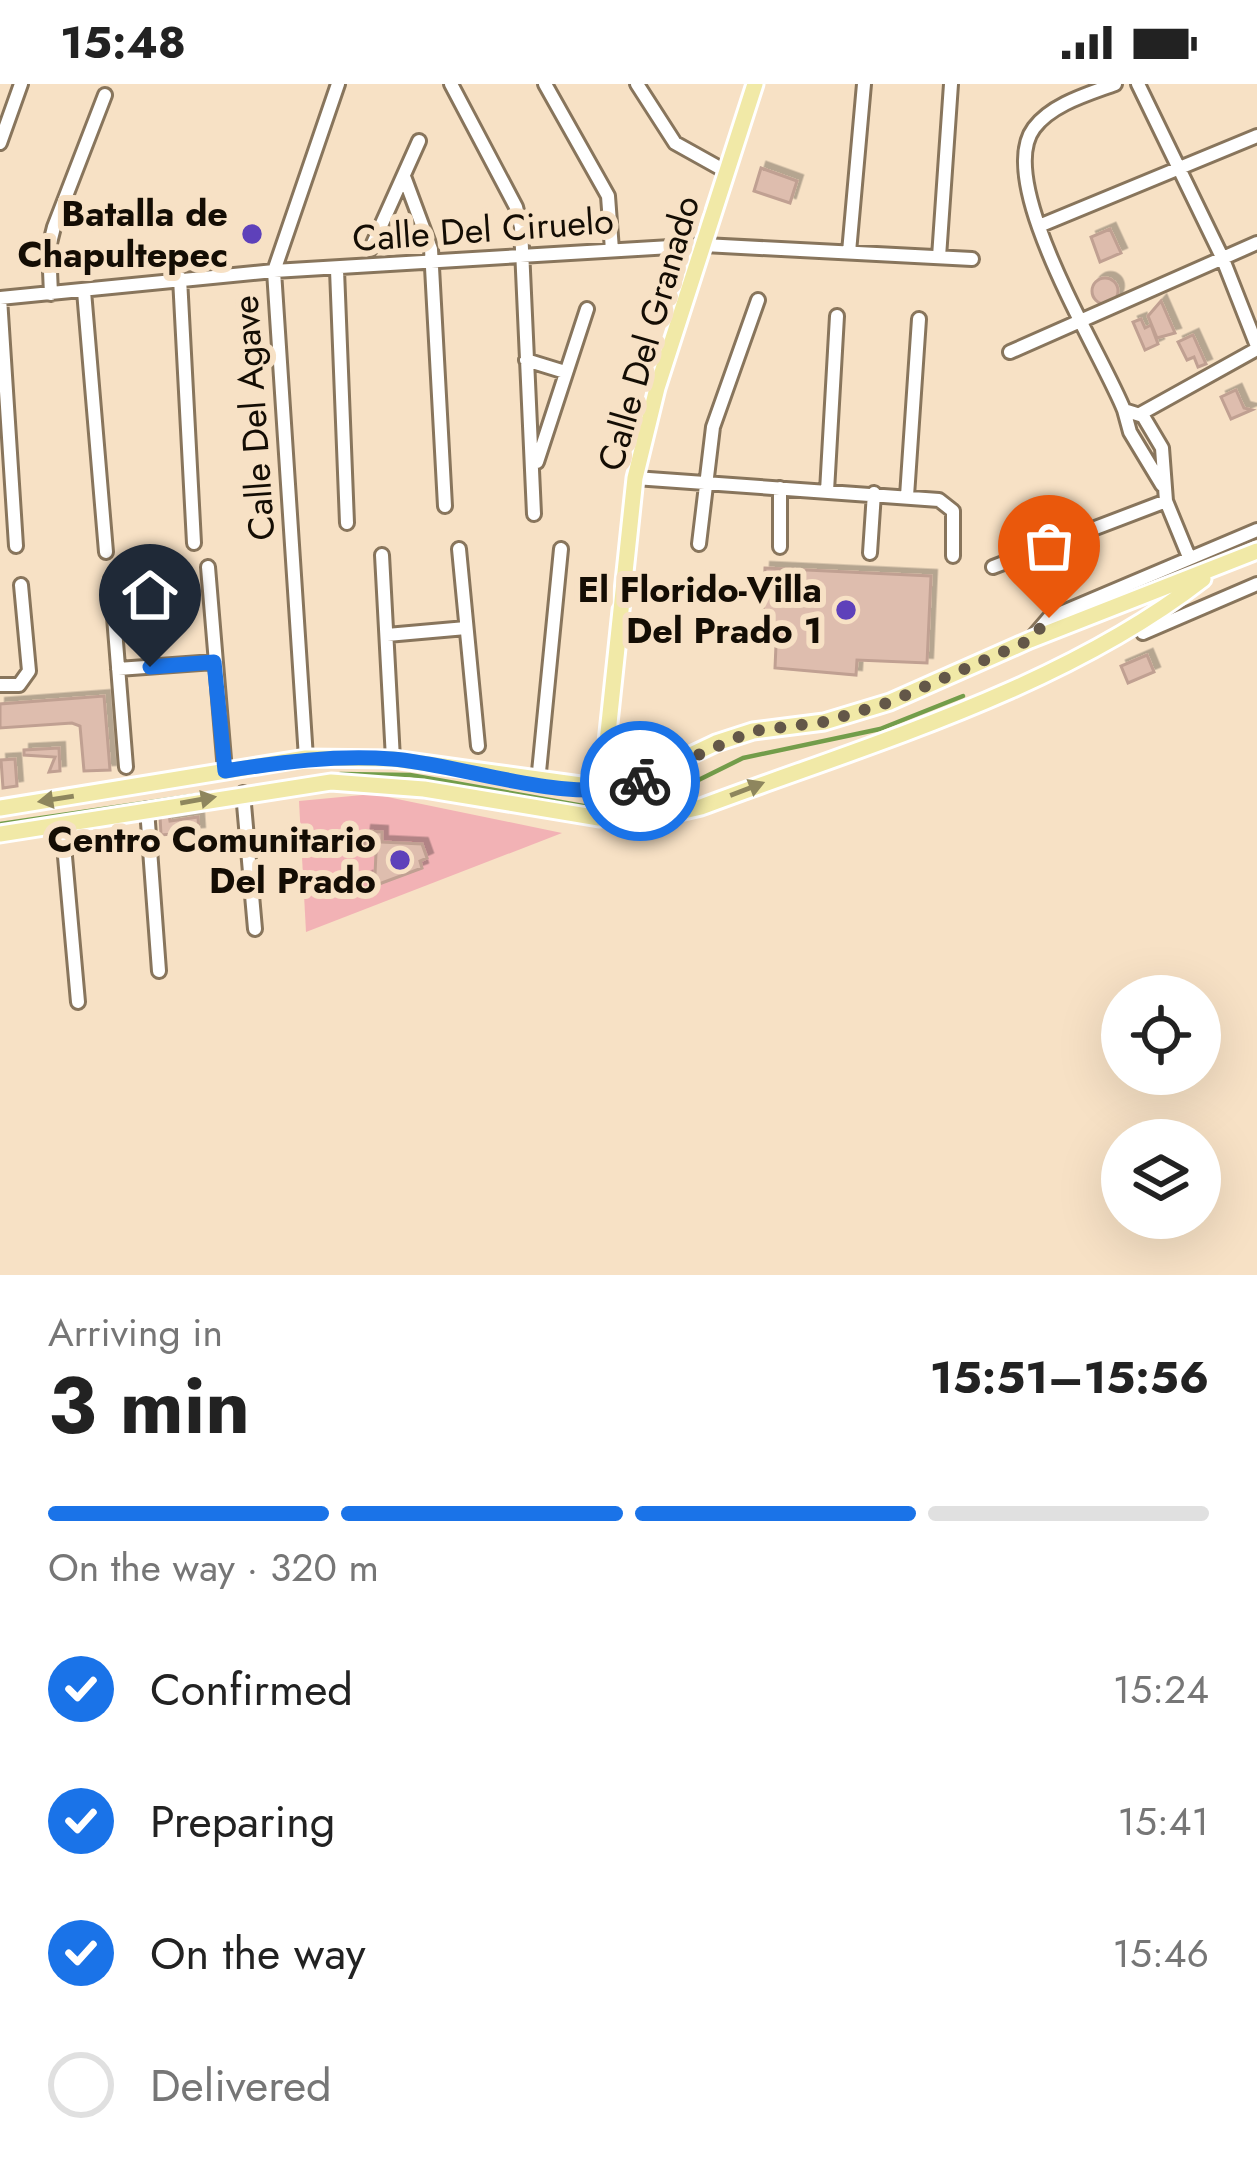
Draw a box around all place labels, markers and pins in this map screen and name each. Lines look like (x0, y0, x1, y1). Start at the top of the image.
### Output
place label: Batalla de Chapultepec (18, 187, 228, 280)
marker: Batalla de Chapultepec (239, 221, 265, 247)
pin (998, 495, 1100, 618)
pin (99, 544, 201, 667)
place label: El Florido-Villa Del Prado 1 (577, 563, 822, 656)
marker: El Florido-Villa Del Prado 1 (833, 597, 859, 623)
place label: Centro Comunitario Del Prado (48, 813, 376, 906)
marker: Centro Comunitario Del Prado (387, 847, 413, 873)

